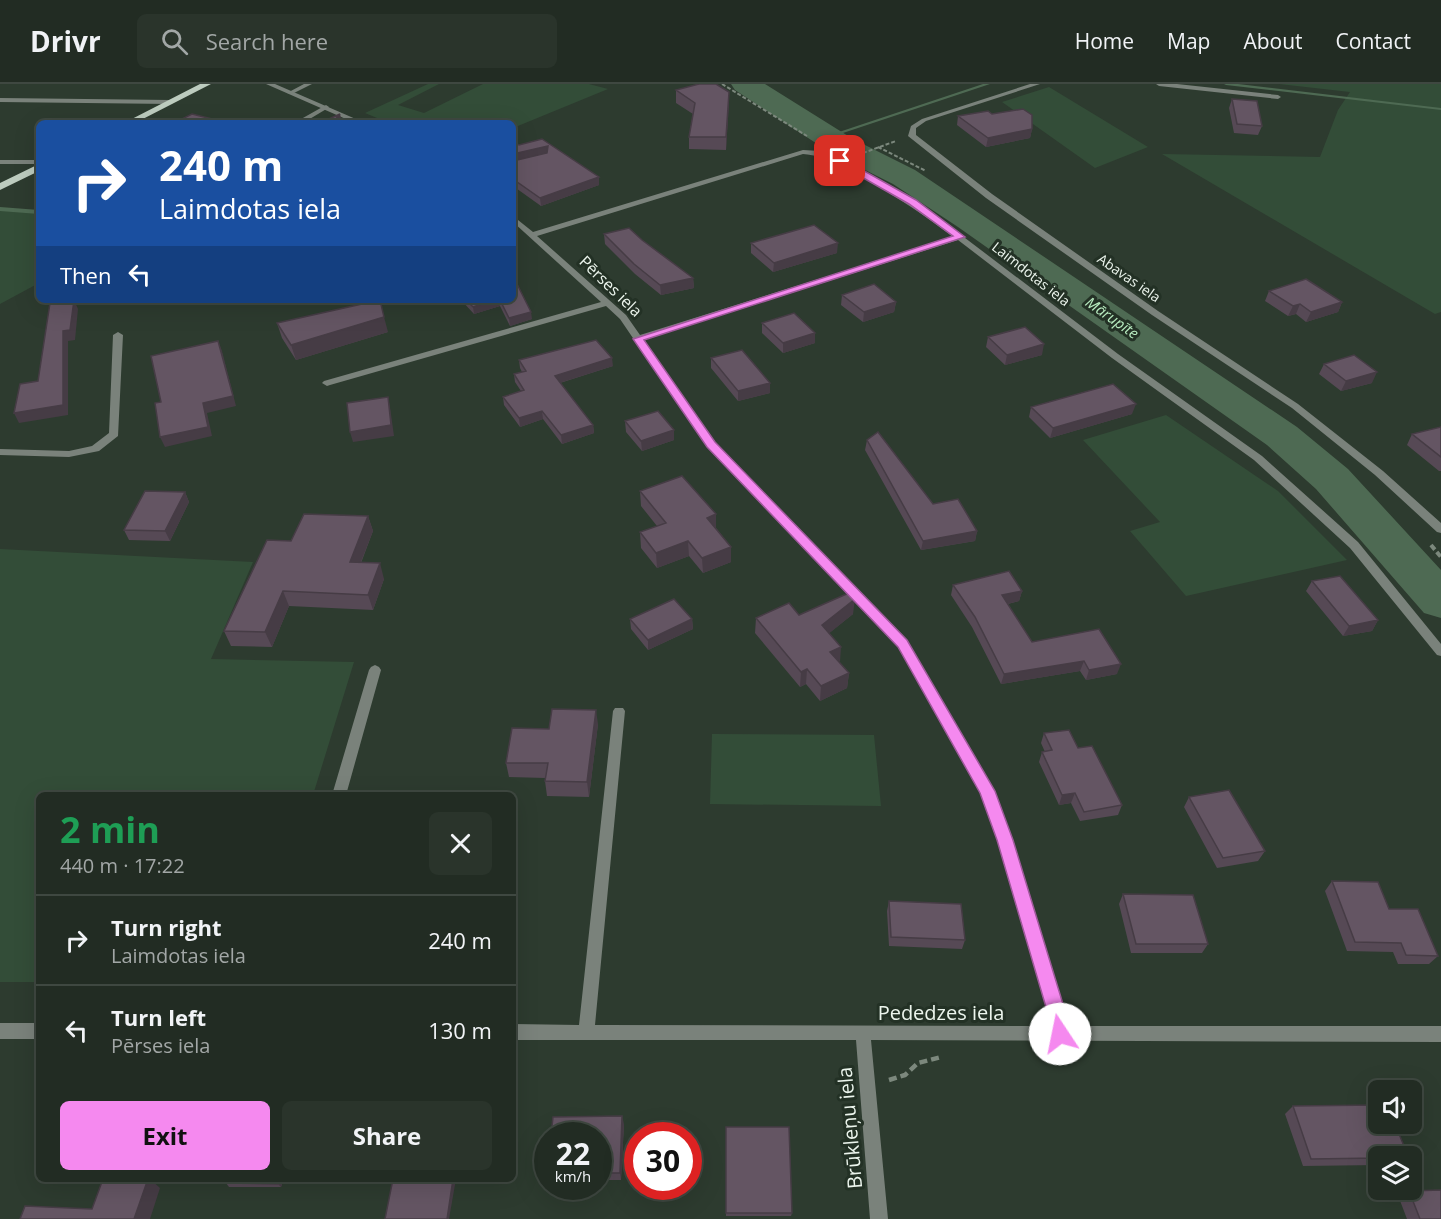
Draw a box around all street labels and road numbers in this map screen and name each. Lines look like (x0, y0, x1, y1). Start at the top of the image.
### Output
street label: Laimdotas iela (988, 237, 1074, 310)
street label: Abavas iela (1094, 249, 1165, 306)
street label: Pērses iela (575, 250, 647, 322)
street label: Pededzes iela (878, 999, 1004, 1026)
street label: Brūkleņu iela (831, 1066, 868, 1190)

